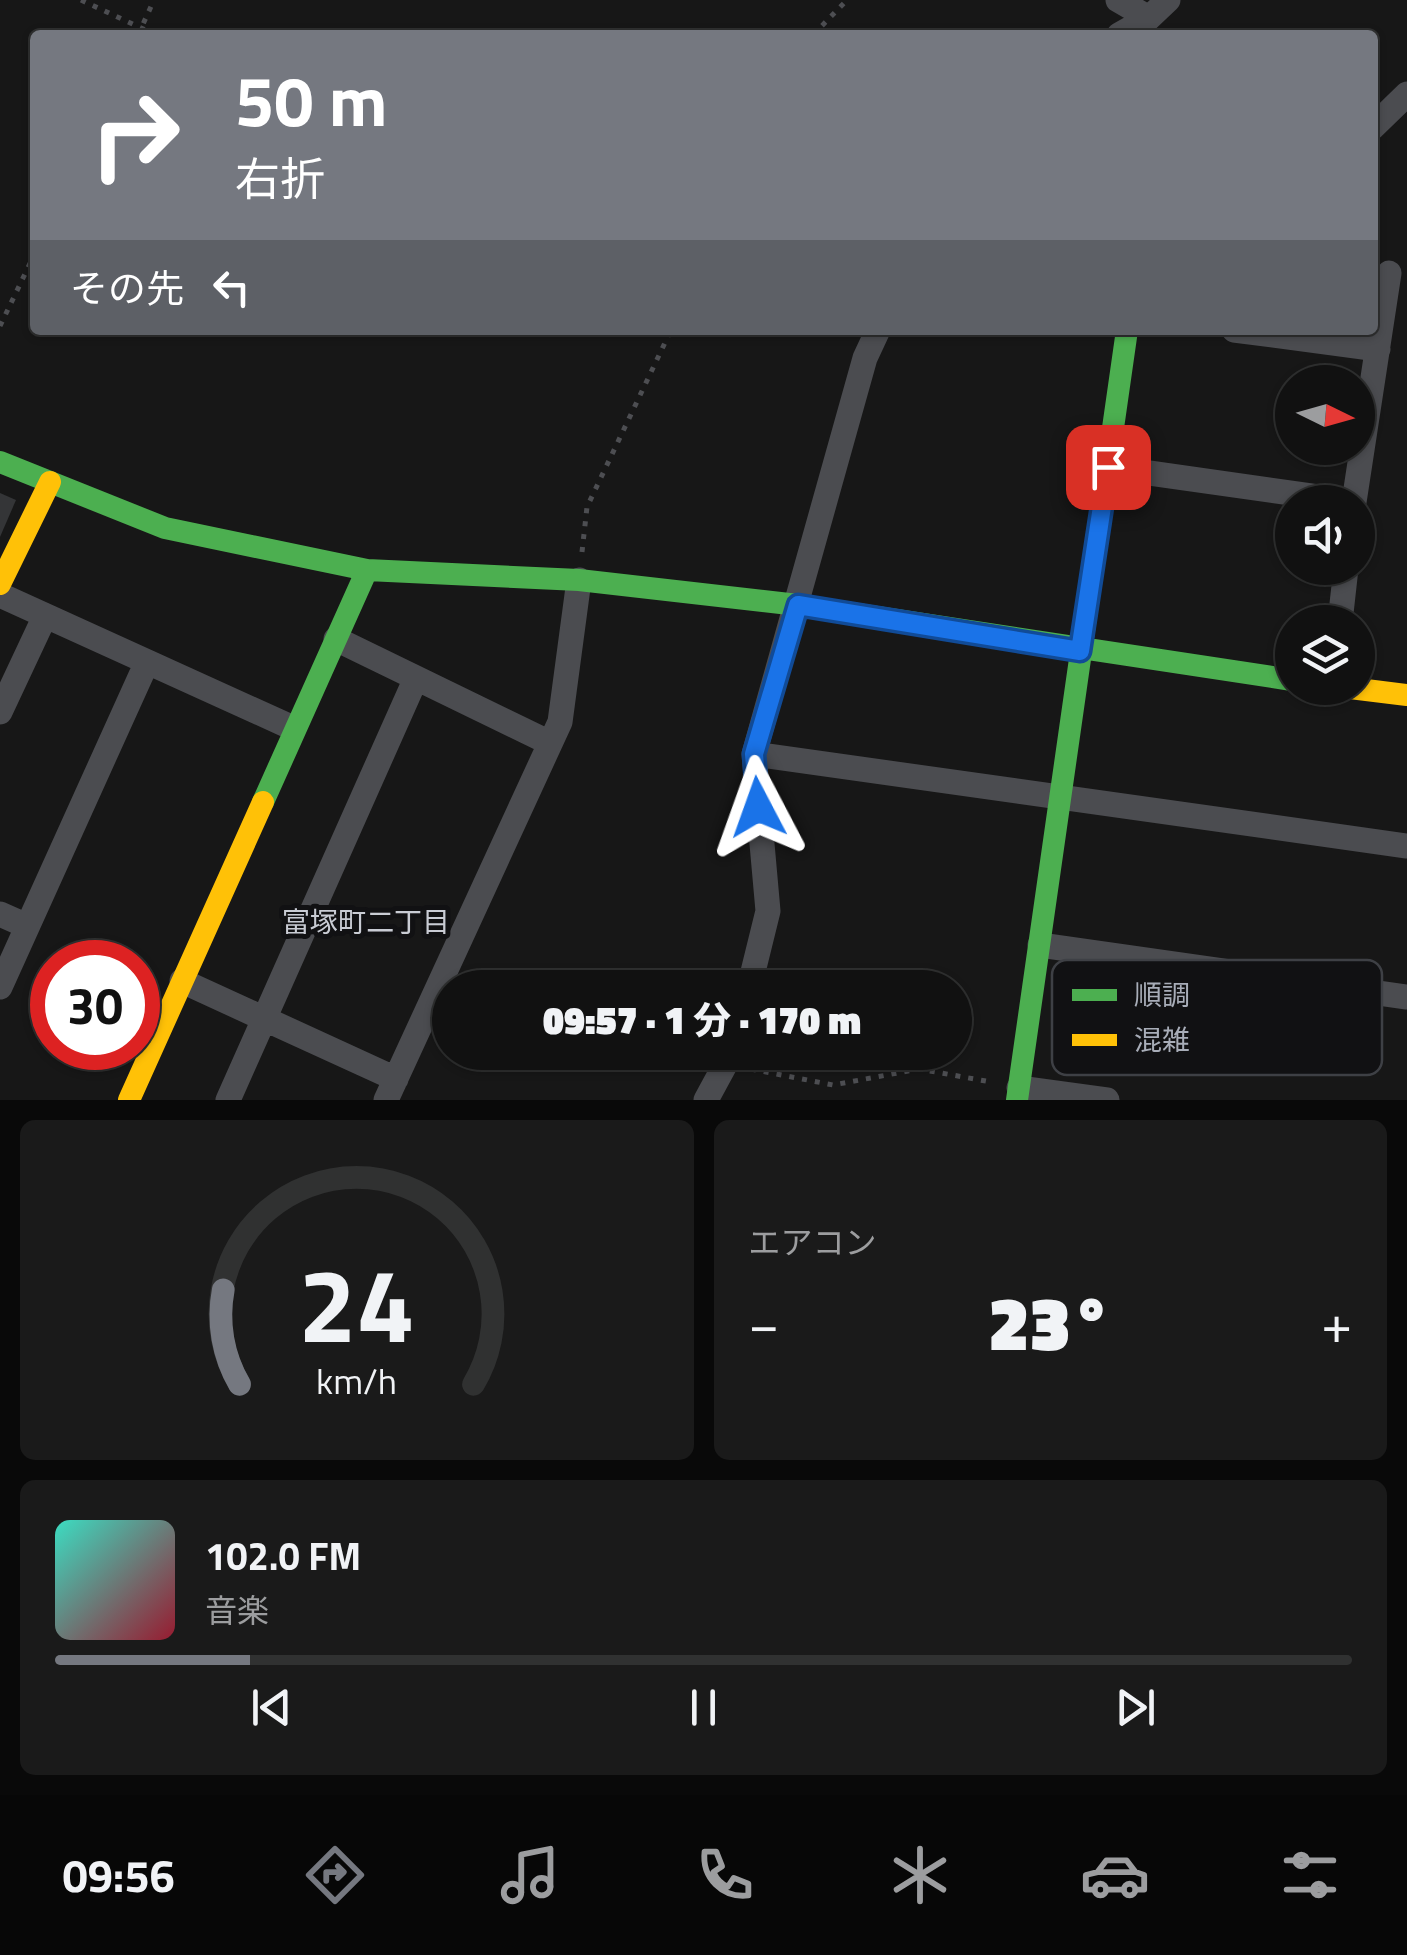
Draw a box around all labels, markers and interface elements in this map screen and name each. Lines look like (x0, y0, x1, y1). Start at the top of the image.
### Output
text: 50 m (235, 47, 388, 153)
icon: right (70, 70, 200, 200)
text: 右折 (235, 144, 325, 212)
text: その先 (70, 259, 184, 317)
icon: left (204, 260, 259, 315)
north arrow (1275, 365, 1375, 465)
map controls (1275, 365, 1375, 705)
pin (1066, 425, 1151, 510)
icon: arrive (1081, 440, 1136, 495)
button: sound (1275, 485, 1375, 585)
button: layers (1275, 605, 1375, 705)
position arrow (706, 755, 810, 859)
district label: 富塚町二丁目 (282, 900, 450, 943)
speed limit sign: 30 (30, 940, 160, 1070)
legend (1052, 960, 1382, 1075)
text: 順調 (1134, 973, 1190, 1016)
text: 09:57 · 1 分 · 170 m (543, 991, 861, 1049)
text: 混雑 (1134, 1018, 1190, 1061)
text: エアコン (749, 1218, 877, 1266)
text: 24 (299, 1224, 415, 1382)
text: 23° (988, 1265, 1112, 1379)
text: − (749, 1281, 779, 1364)
text: + (1321, 1281, 1352, 1364)
text: km/h (316, 1353, 397, 1408)
text: 102.0 FM (205, 1527, 361, 1585)
text: 音楽 (205, 1586, 269, 1634)
icon: previous (244, 1680, 299, 1735)
icon: pause (676, 1680, 731, 1735)
icon: next (1108, 1680, 1163, 1735)
icon: directions (300, 1840, 370, 1910)
icon: music (495, 1840, 565, 1910)
icon: phone (690, 1840, 760, 1910)
icon: climate (885, 1840, 955, 1910)
icon: car (1080, 1840, 1150, 1910)
icon: filters (1275, 1840, 1345, 1910)
text: 09:56 (62, 1841, 175, 1909)

